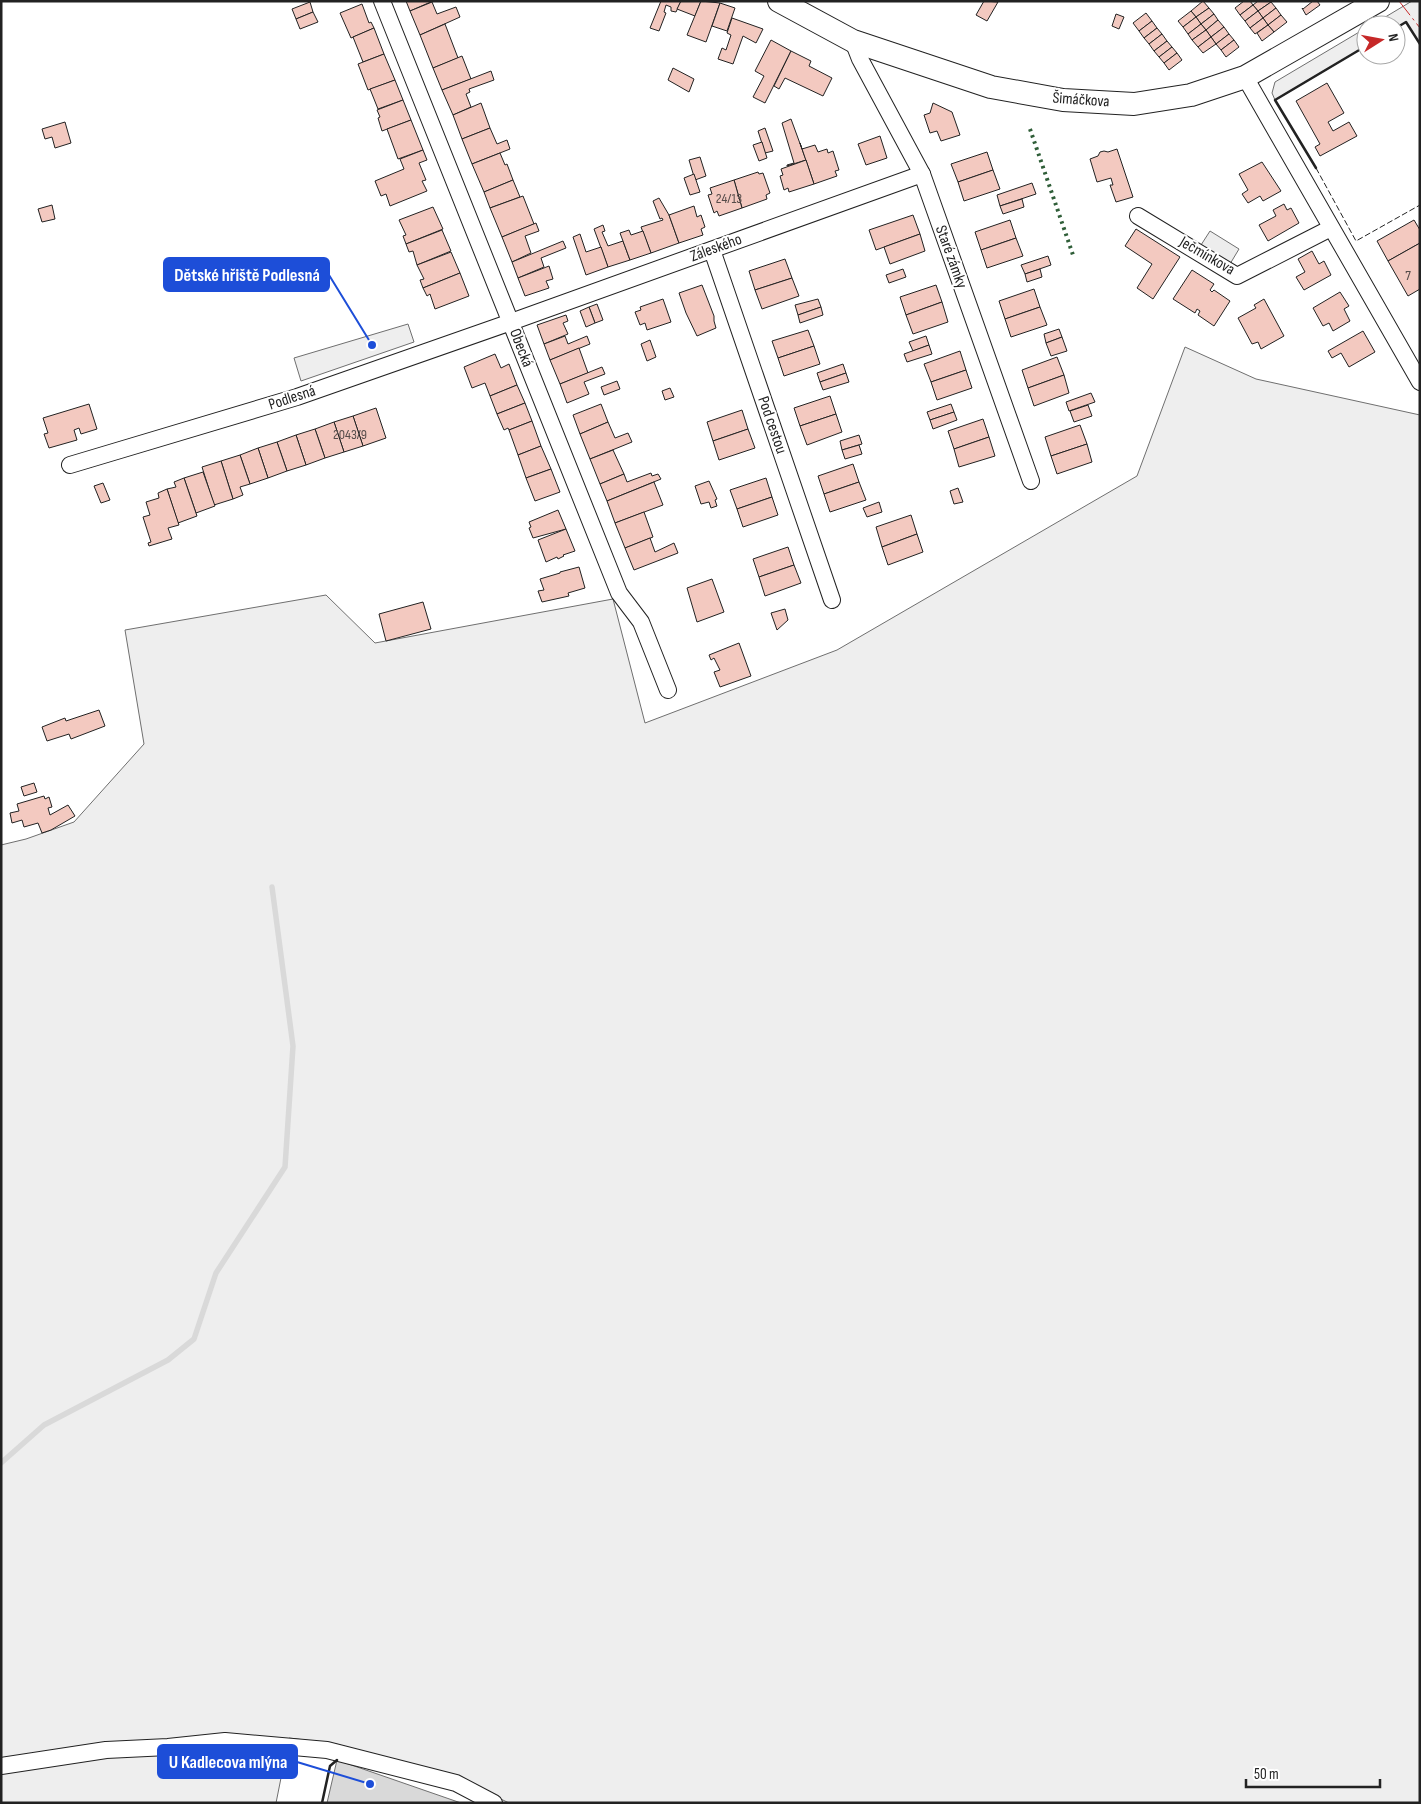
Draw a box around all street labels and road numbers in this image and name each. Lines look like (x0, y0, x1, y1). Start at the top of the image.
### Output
street label: Šimáčkova (1052, 89, 1110, 111)
street label: Staré zámky (931, 223, 971, 291)
street label: Záleského (688, 230, 744, 266)
street label: Ječmínkova (1175, 232, 1238, 279)
street label: Obecká (505, 326, 537, 370)
street label: Podlesná (266, 382, 318, 414)
street label: Pod cestou (753, 394, 791, 456)

